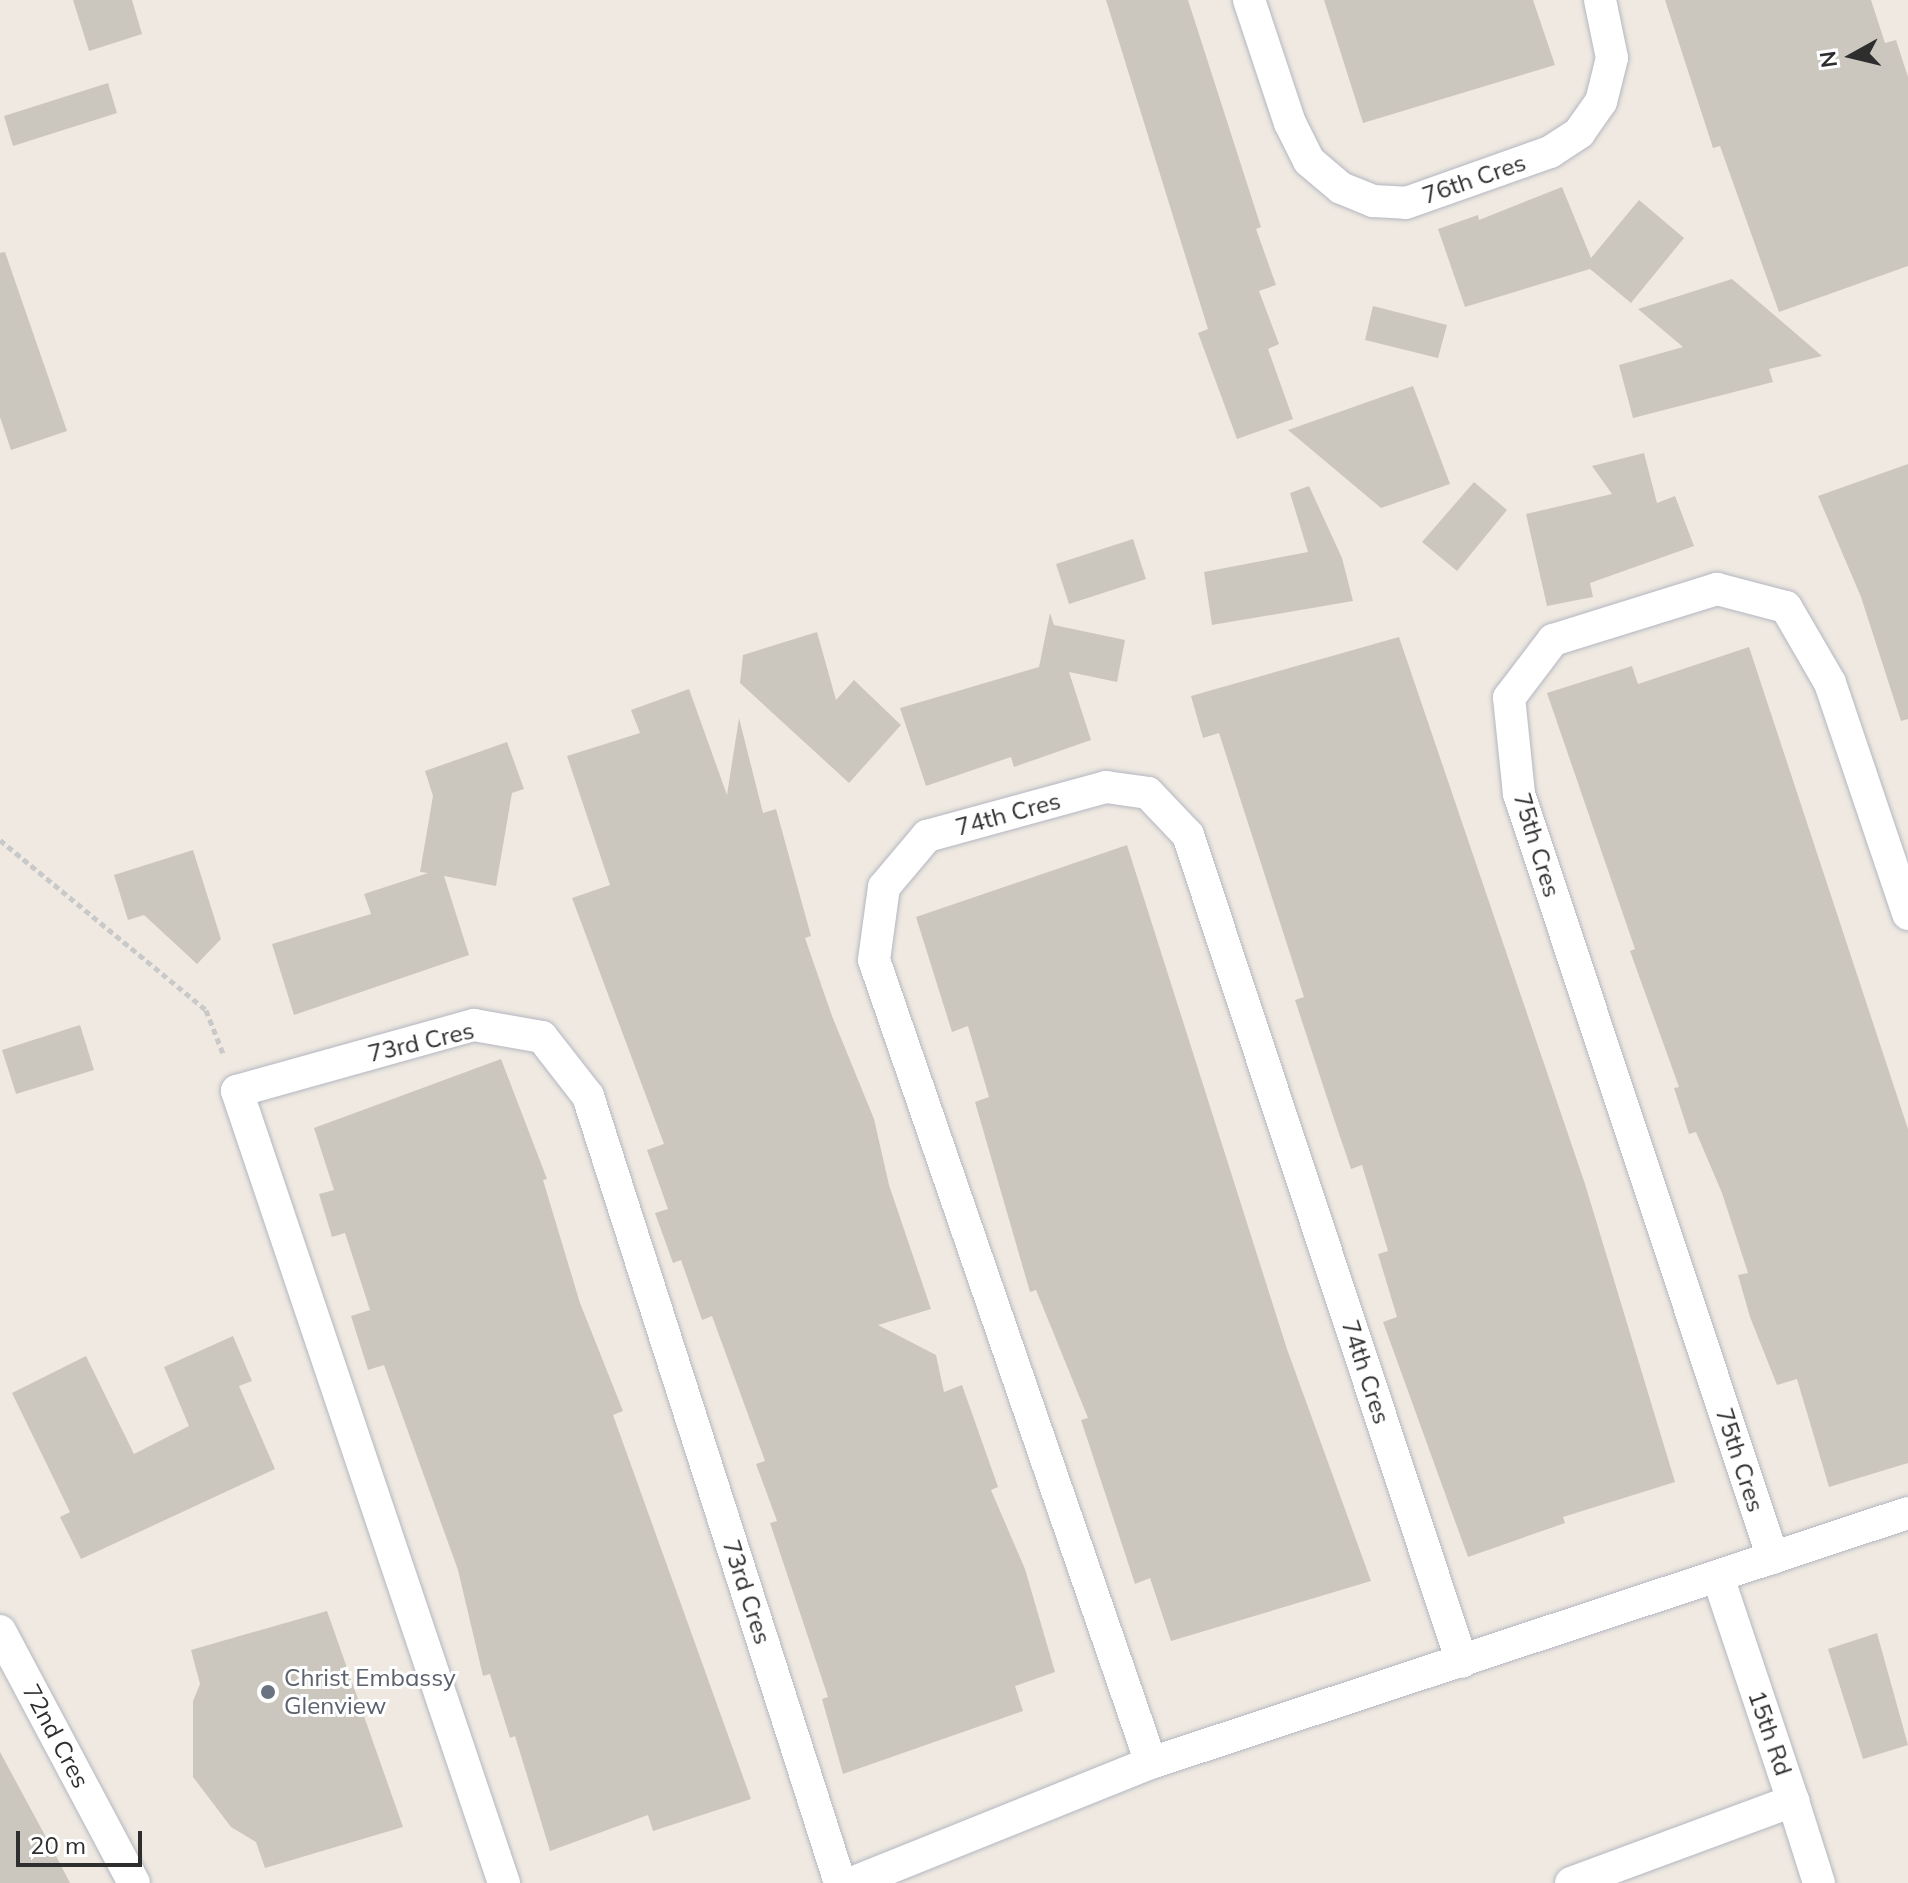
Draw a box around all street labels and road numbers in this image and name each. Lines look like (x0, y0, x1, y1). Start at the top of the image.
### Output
street label: 76th Cres (1419, 148, 1529, 210)
street label: 74th Cres (952, 786, 1064, 842)
street label: 75th Cres (1508, 789, 1566, 901)
street label: 73rd Cres (365, 1016, 477, 1068)
street label: 74th Cres (1336, 1316, 1396, 1428)
street label: 75th Cres (1710, 1404, 1770, 1516)
street label: 73rd Cres (717, 1536, 777, 1648)
street label: 72nd Cres (17, 1679, 95, 1793)
street label: 15th Rd (1742, 1687, 1798, 1779)

